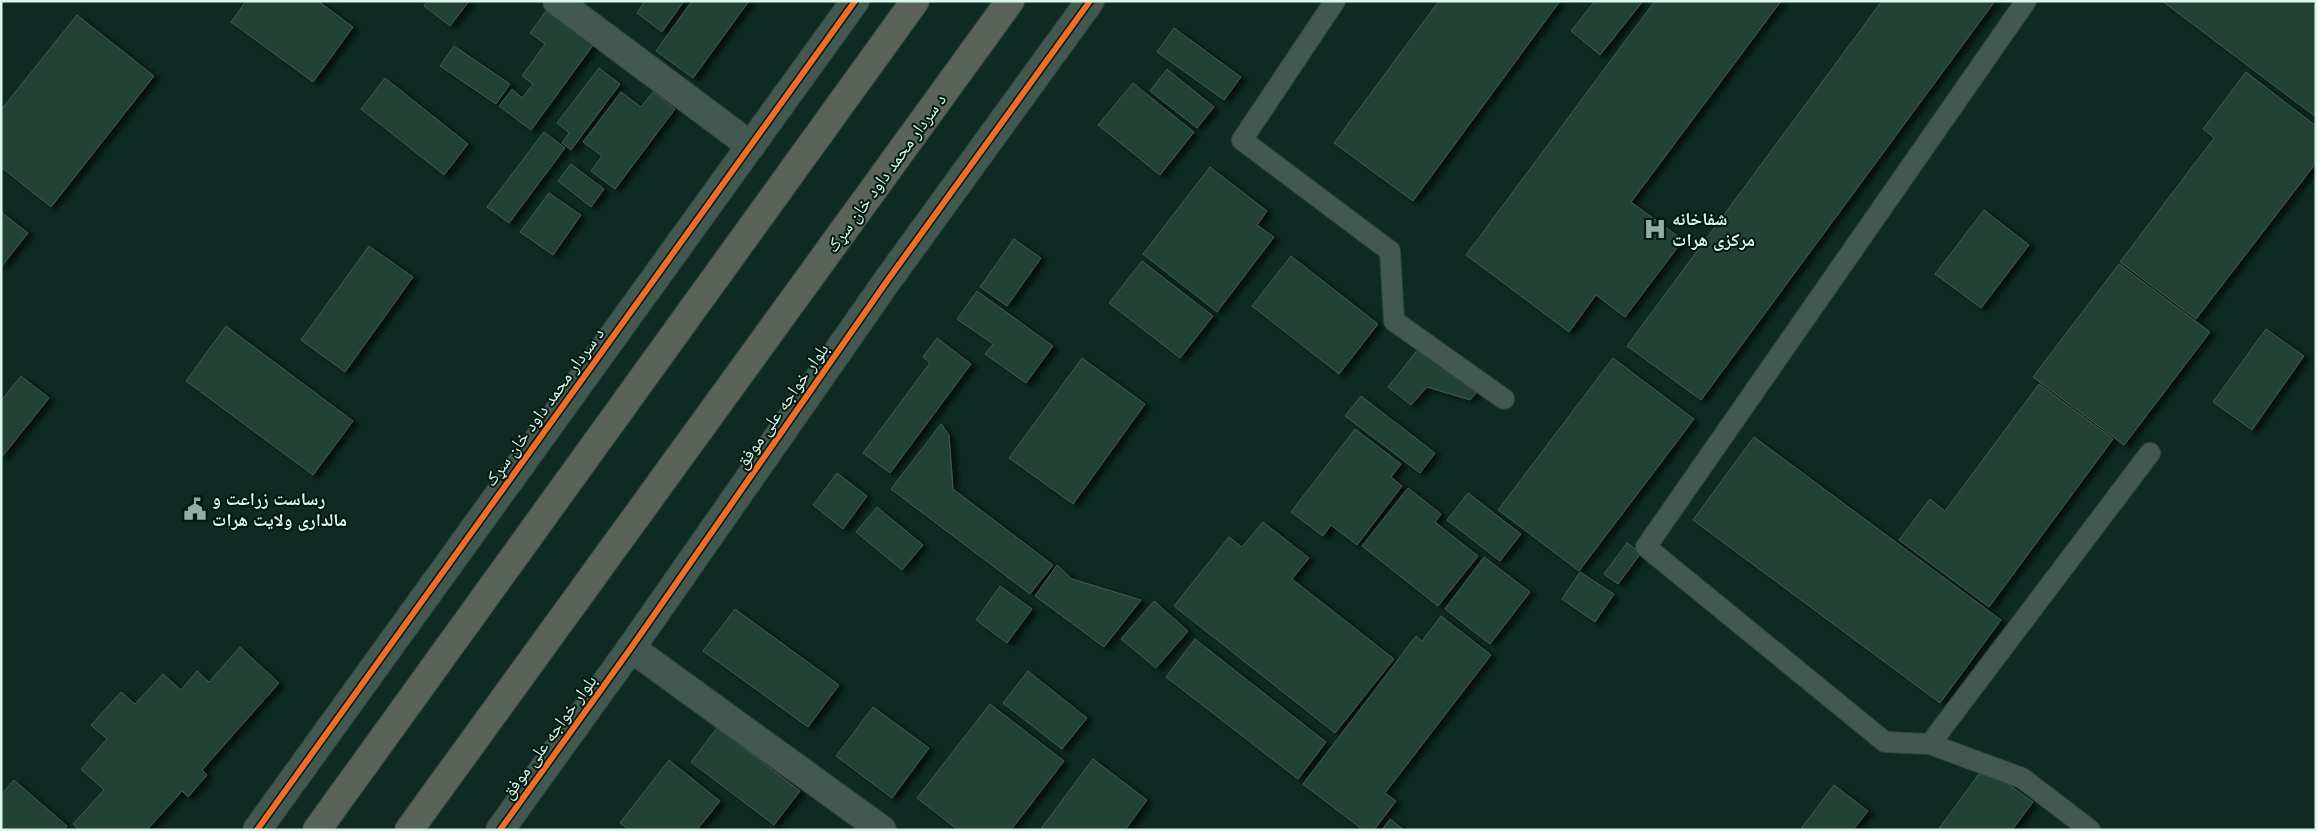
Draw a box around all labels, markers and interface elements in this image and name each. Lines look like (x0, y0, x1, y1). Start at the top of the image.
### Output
street label: د سردار محمد داود خان سړک (820, 89, 952, 257)
place label: شفاخانه مرکزی هرات (1672, 207, 1755, 252)
hospital icon: شفاخانه مرکزی هرات (1642, 216, 1668, 242)
street label: د سردار محمد داود خان سړک (478, 323, 610, 491)
street label: بلوار خواجه علی موفق (730, 338, 834, 474)
place label: رساست زراعت و مالداری ولایت هرات (212, 487, 347, 532)
public building icon: رساست زراعت و مالداری ولایت هرات (182, 496, 208, 522)
street label: بلوار خواجه علی موفق (496, 670, 602, 804)

